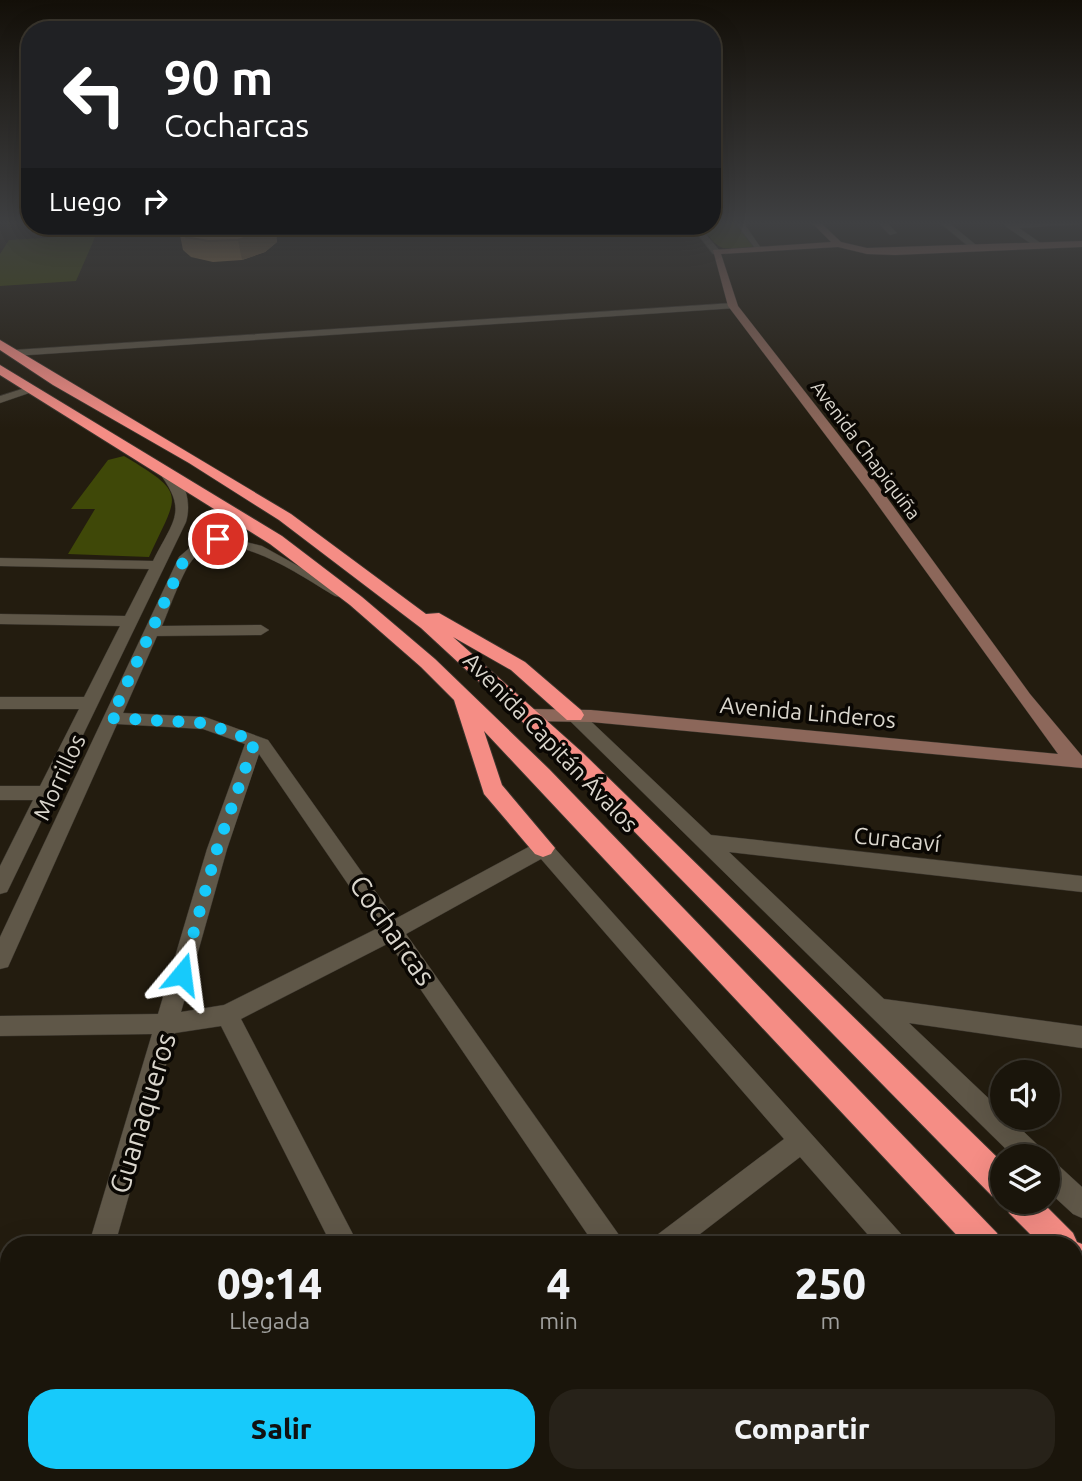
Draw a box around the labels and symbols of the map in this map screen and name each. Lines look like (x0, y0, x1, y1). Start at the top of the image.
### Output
street label: Avenida Chapiquiña (807, 376, 925, 524)
pin (188, 509, 248, 569)
street label: Avenida Capitán Ávalos (459, 647, 644, 837)
street label: Avenida Linderos (719, 692, 897, 732)
street label: Morrillos (28, 730, 90, 824)
street label: Curacaví (853, 822, 942, 856)
street label: Cocharcas (344, 869, 442, 991)
position arrow (145, 937, 219, 1011)
street label: Guanaqueros (103, 1029, 181, 1197)

